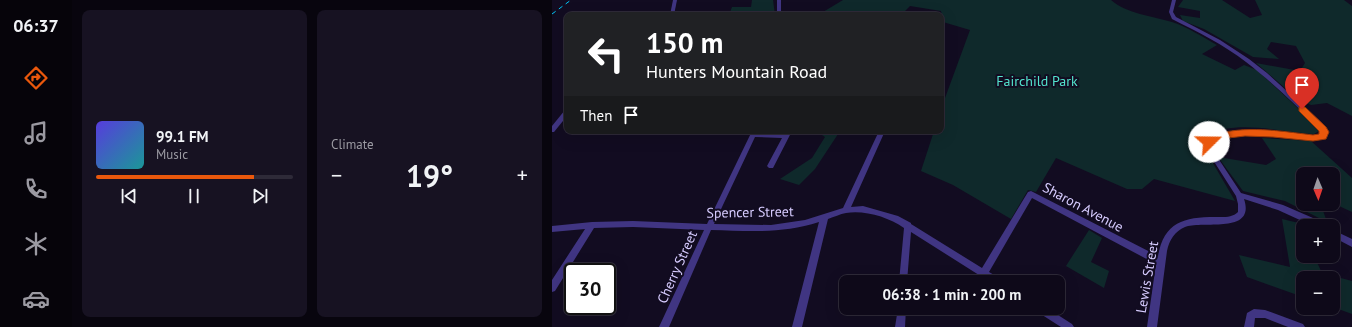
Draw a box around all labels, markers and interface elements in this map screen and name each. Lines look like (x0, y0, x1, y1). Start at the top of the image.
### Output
text: 06:37 (13, 14, 59, 37)
text: 150 m (646, 24, 723, 61)
icon: left (580, 28, 632, 80)
text: Hunters Mountain Road (646, 60, 827, 83)
icon: directions (22, 64, 50, 92)
pin (1285, 68, 1319, 109)
park label: Fairchild Park (996, 72, 1078, 90)
icon: arrive (1291, 74, 1313, 96)
icon: arrive (620, 104, 642, 126)
text: Then (580, 106, 612, 125)
icon: music (22, 119, 50, 147)
position arrow (1188, 121, 1230, 163)
text: 99.1 FM (156, 127, 209, 146)
text: Climate (331, 136, 374, 153)
text: Music (156, 146, 188, 163)
text: 19° (406, 156, 453, 195)
text: − (331, 161, 342, 189)
text: + (517, 161, 528, 189)
north arrow (1296, 167, 1340, 211)
map controls (1296, 167, 1340, 315)
icon: phone (22, 175, 50, 203)
street label: Sharon Avenue (1039, 178, 1127, 236)
icon: previous (118, 185, 140, 207)
icon: pause (183, 185, 205, 207)
icon: next (249, 185, 271, 207)
street label: Spencer Street (706, 202, 794, 222)
button: + (1296, 219, 1340, 263)
street label: Cherry Street (653, 228, 701, 306)
icon: climate (22, 230, 50, 258)
street label: Lewis Street (1132, 239, 1162, 314)
speed limit sign: 30 (564, 263, 616, 315)
button: − (1296, 271, 1340, 315)
icon: car (22, 285, 50, 313)
text: 06:38 · 1 min · 200 m (883, 285, 1021, 304)

